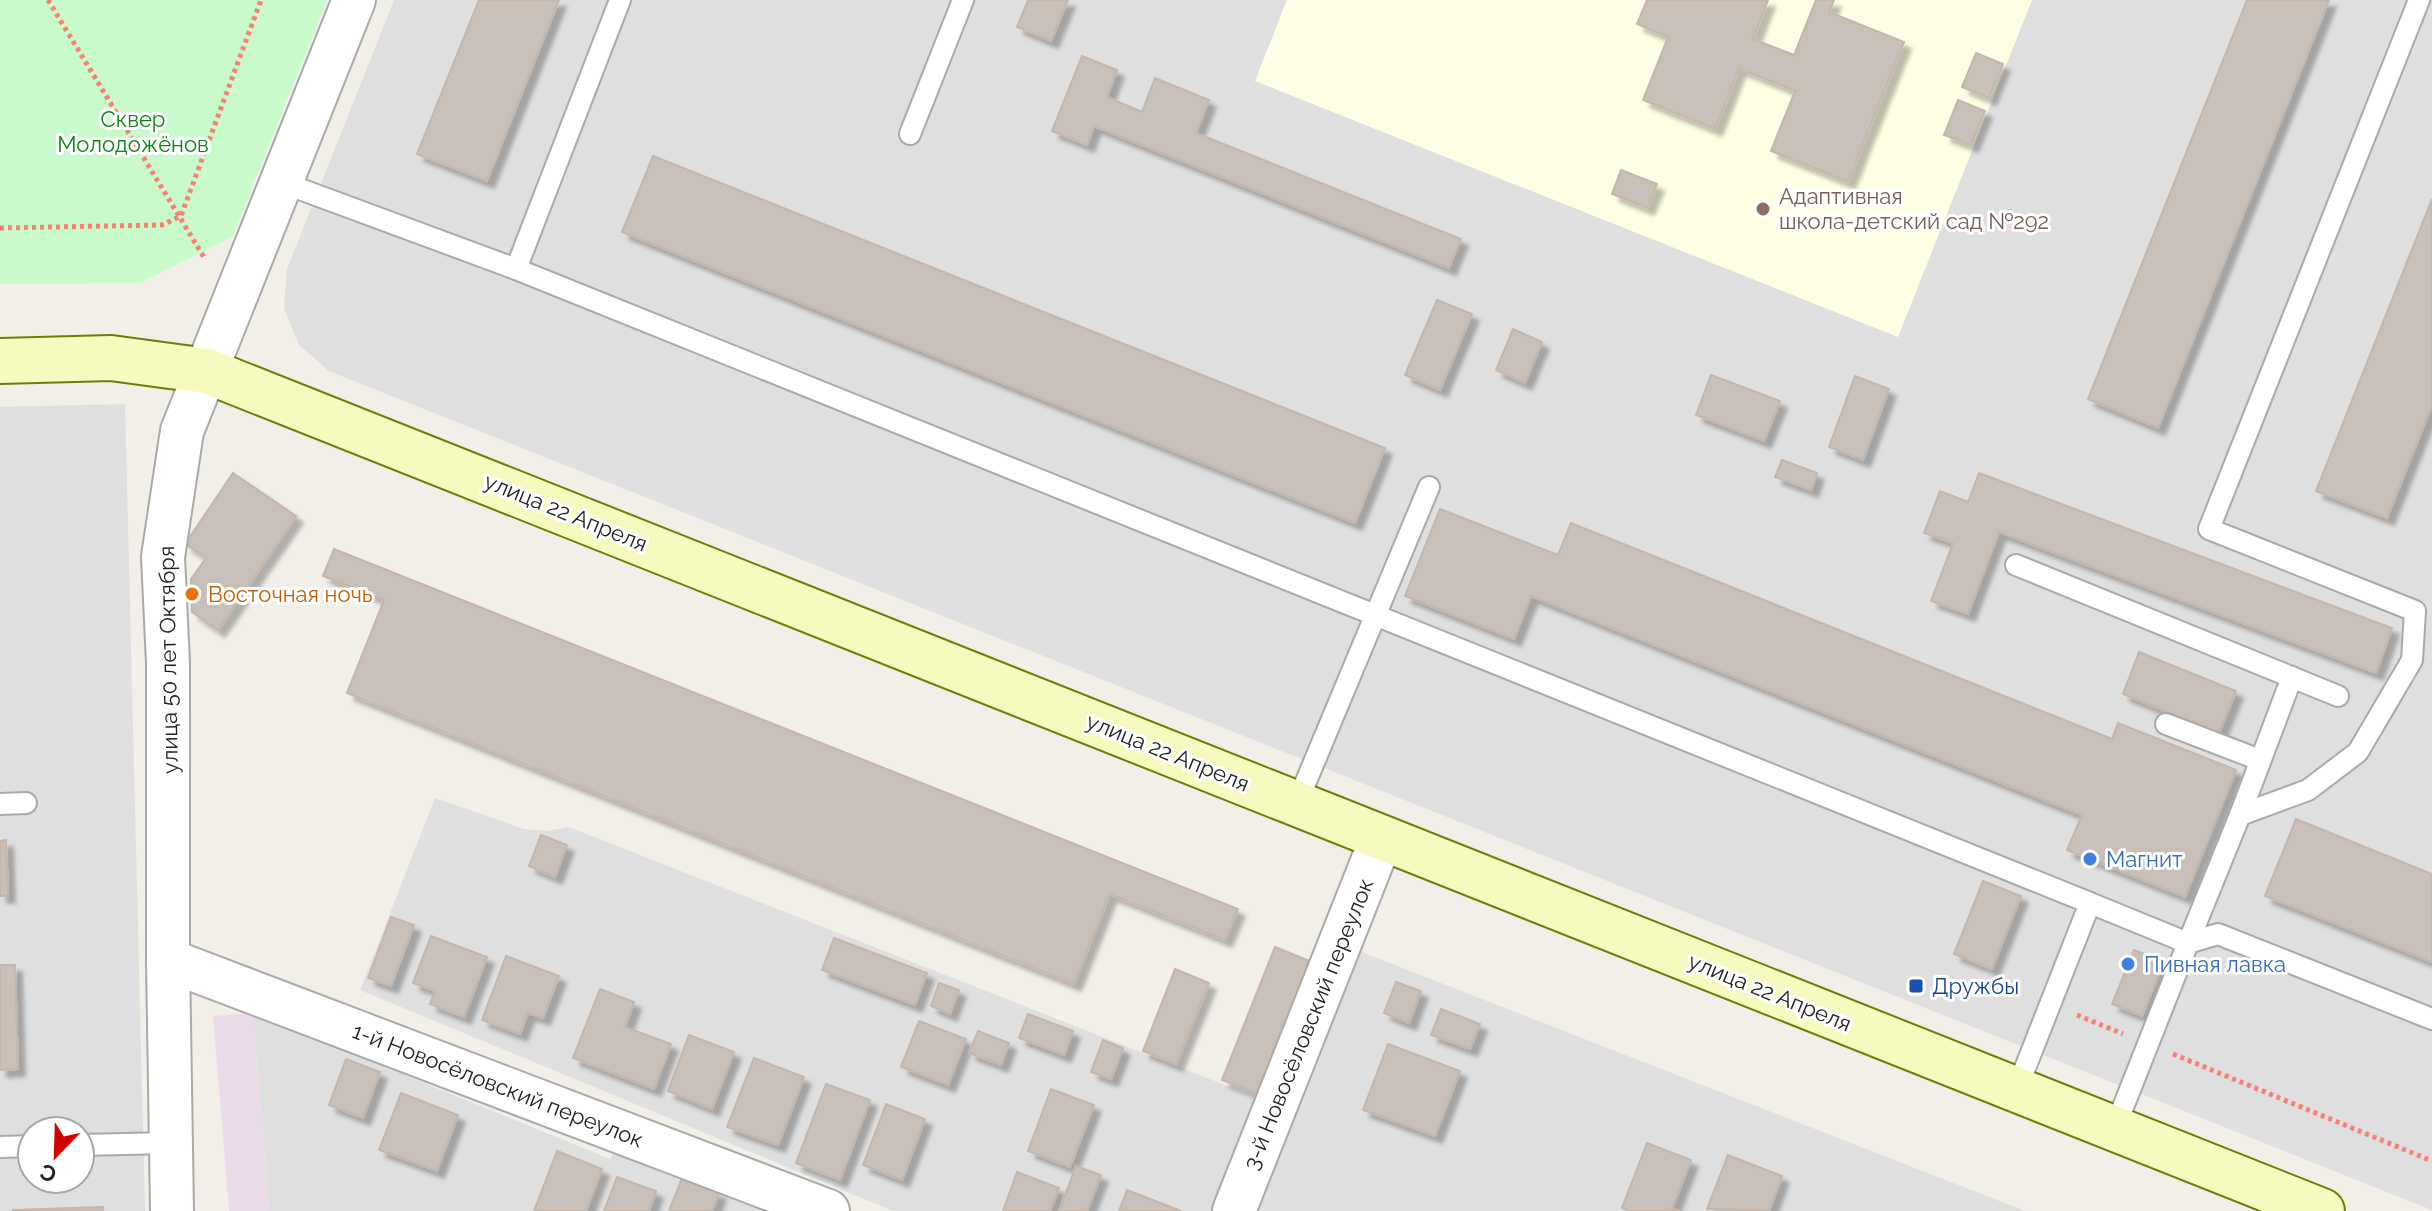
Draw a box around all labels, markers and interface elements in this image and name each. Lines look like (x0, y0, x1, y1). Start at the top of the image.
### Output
park label: Сквер Молодожёнов (57, 106, 209, 157)
place label: Адаптивная школа-детский сад №292 (1779, 183, 2049, 234)
marker: Адаптивная школа-детский сад №292 (1754, 200, 1772, 218)
street label: улица 22 Апреля (481, 467, 651, 557)
street label: улица 50 лет Октября (153, 546, 183, 774)
place label: Восточная ночь (208, 581, 373, 607)
marker: Восточная ночь (183, 585, 201, 603)
street label: улица 22 Апреля (1083, 707, 1253, 797)
place label: Магнит (2106, 846, 2183, 872)
marker: Магнит (2081, 850, 2099, 868)
street label: 3-й Новосёловский переулок (1238, 875, 1378, 1173)
street label: улица 22 Апреля (1685, 947, 1855, 1037)
place label: Пивная лавка (2144, 951, 2286, 977)
marker: Пивная лавка (2119, 955, 2137, 973)
place label: Дружбы (1932, 973, 2019, 999)
marker: Дружбы (1907, 977, 1925, 995)
street label: 1-й Новосёловский переулок (349, 1017, 647, 1153)
north arrow (16, 1115, 96, 1195)
text: С (36, 1158, 60, 1188)

